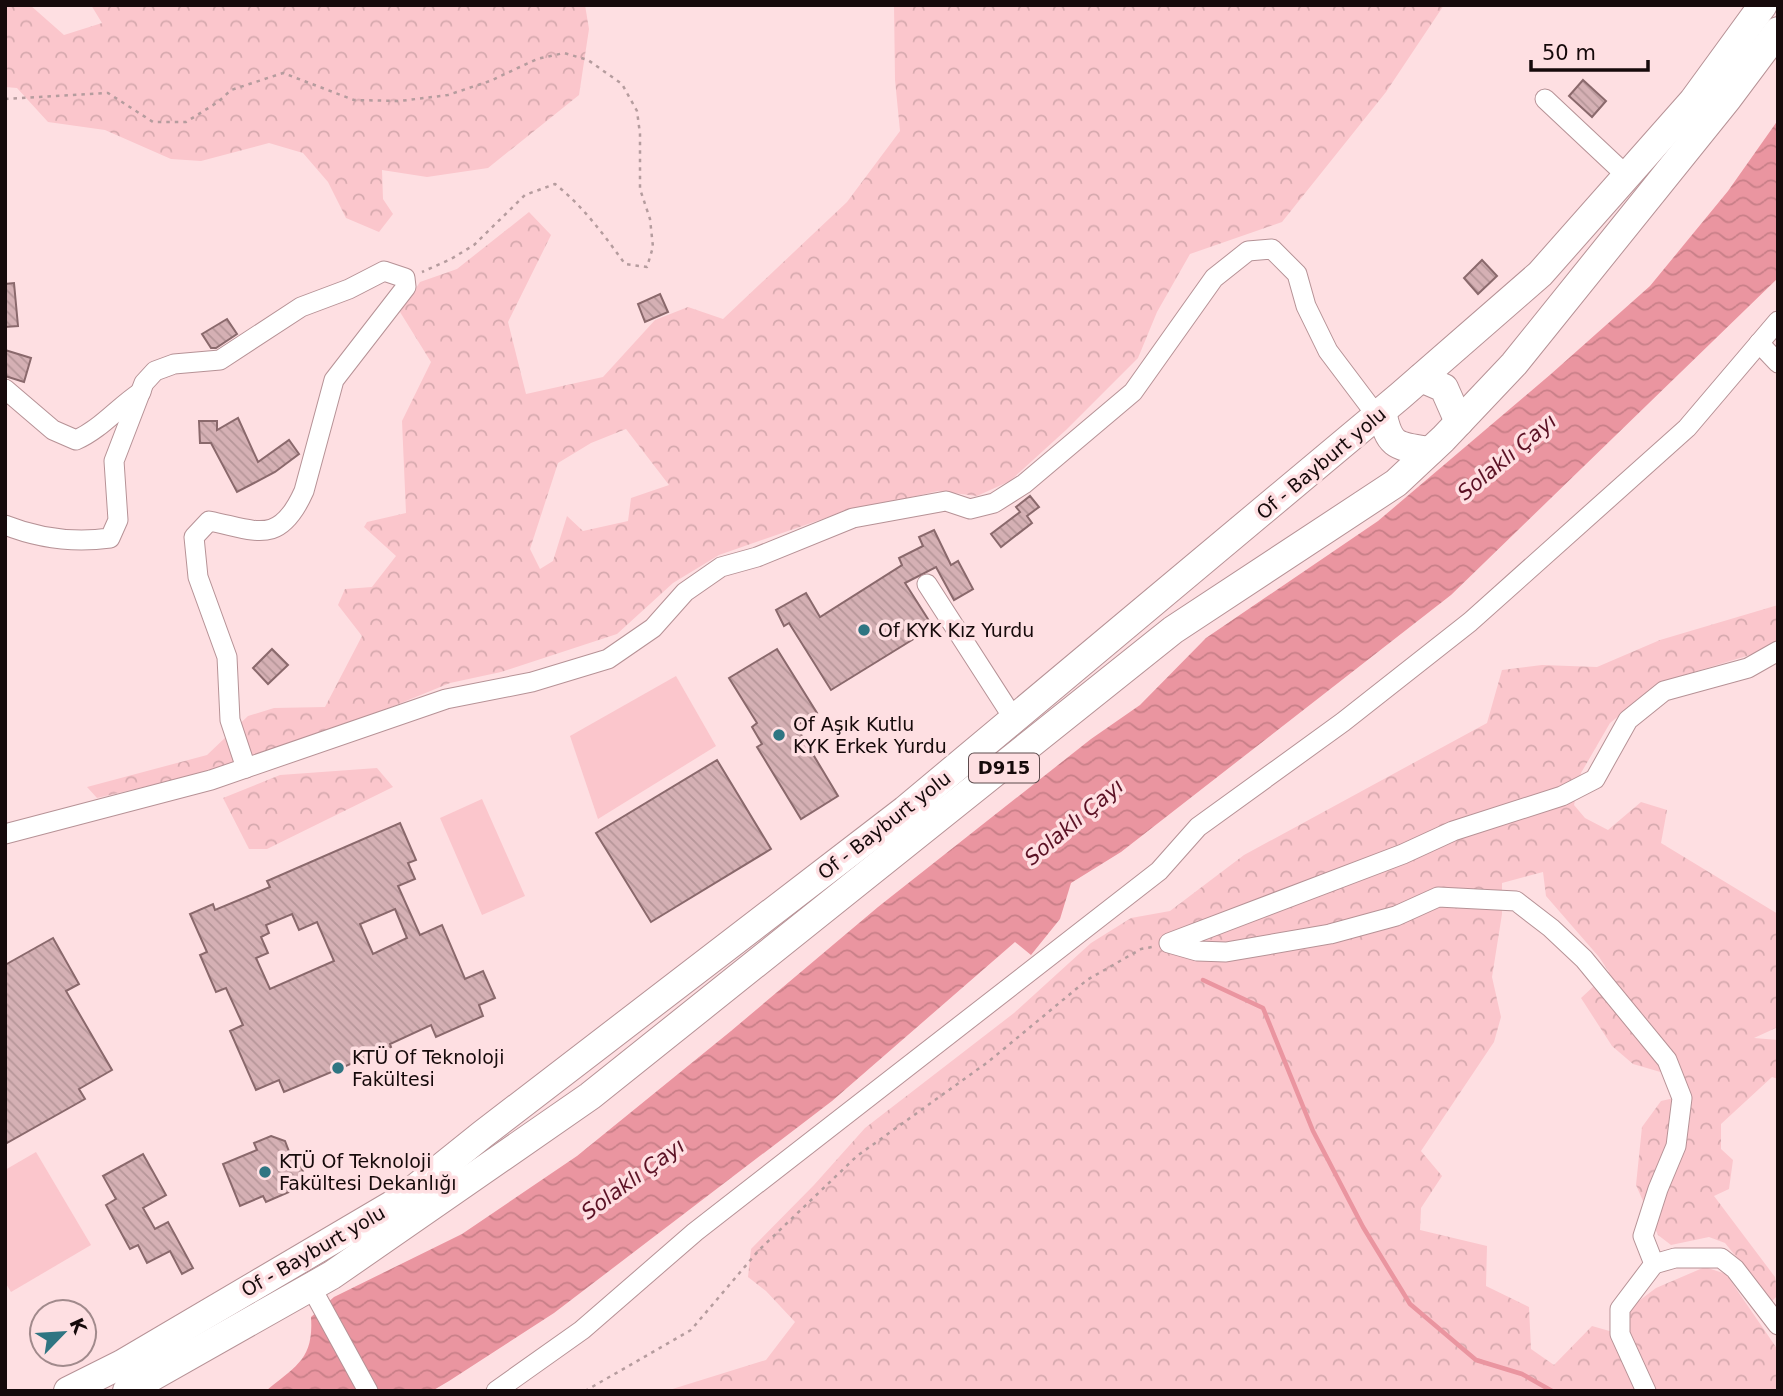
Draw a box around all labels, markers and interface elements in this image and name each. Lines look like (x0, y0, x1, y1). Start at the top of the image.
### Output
scale bar (1531, 28, 1648, 72)
text: 50 m (1542, 41, 1596, 65)
street label: Of - Bayburt yolu (1252, 402, 1390, 524)
water label: Solaklı Çayı (1453, 409, 1561, 505)
place label: Of KYK Kız Yurdu (878, 619, 1034, 641)
marker: Of KYK Kız Yurdu (856, 622, 872, 638)
place label: Of Aşık Kutlu KYK Erkek Yurdu (793, 713, 947, 757)
marker: Of Aşık Kutlu KYK Erkek Yurdu (771, 727, 787, 743)
road number: D915 (969, 754, 1039, 782)
street label: Of - Bayburt yolu (813, 766, 955, 884)
water label: Solaklı Çayı (1020, 774, 1128, 870)
place label: KTÜ Of Teknoloji Fakültesi (352, 1046, 504, 1090)
marker: KTÜ Of Teknoloji Fakültesi (330, 1060, 346, 1076)
water label: Solaklı Çayı (577, 1134, 689, 1224)
place label: KTÜ Of Teknoloji Fakültesi Dekanlığı (279, 1150, 457, 1194)
marker: KTÜ Of Teknoloji Fakültesi Dekanlığı (257, 1164, 273, 1180)
street label: Of - Bayburt yolu (237, 1201, 389, 1301)
north arrow (28, 1298, 98, 1368)
text: K (65, 1314, 92, 1338)

